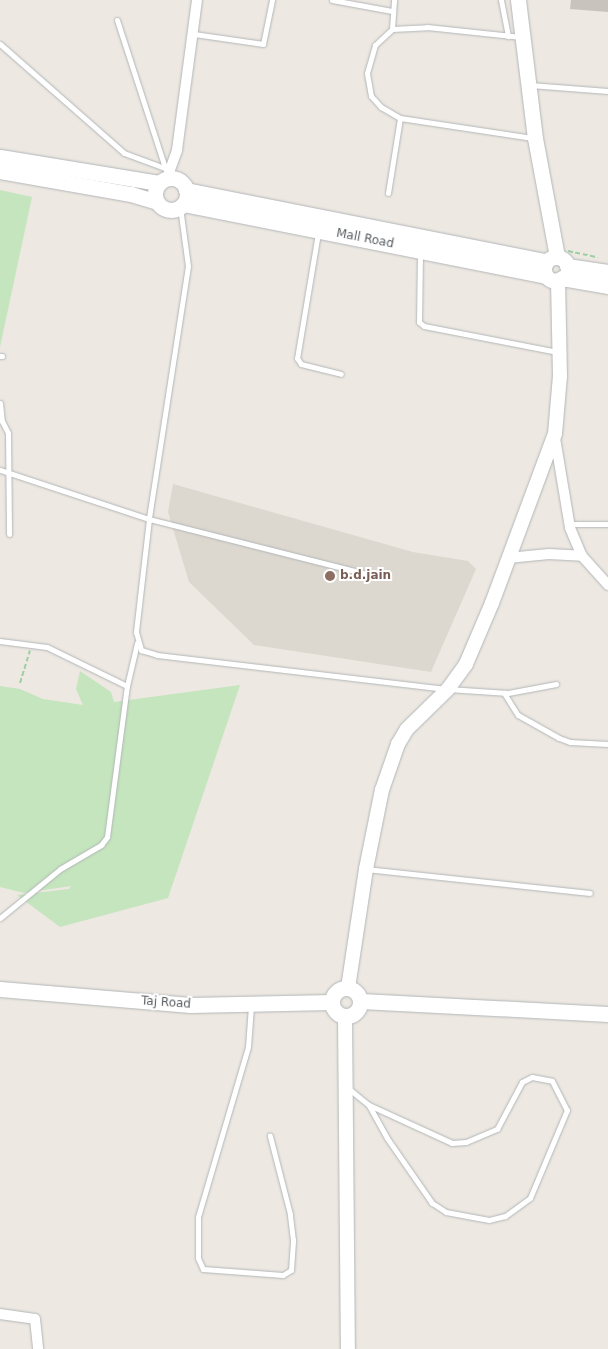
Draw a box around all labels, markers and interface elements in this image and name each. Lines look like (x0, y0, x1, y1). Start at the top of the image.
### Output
street label: Mall Road (335, 226, 395, 252)
place label: b.d.jain (340, 569, 391, 583)
marker: b.d.jain (324, 570, 336, 582)
street label: Taj Road (141, 994, 191, 1012)

